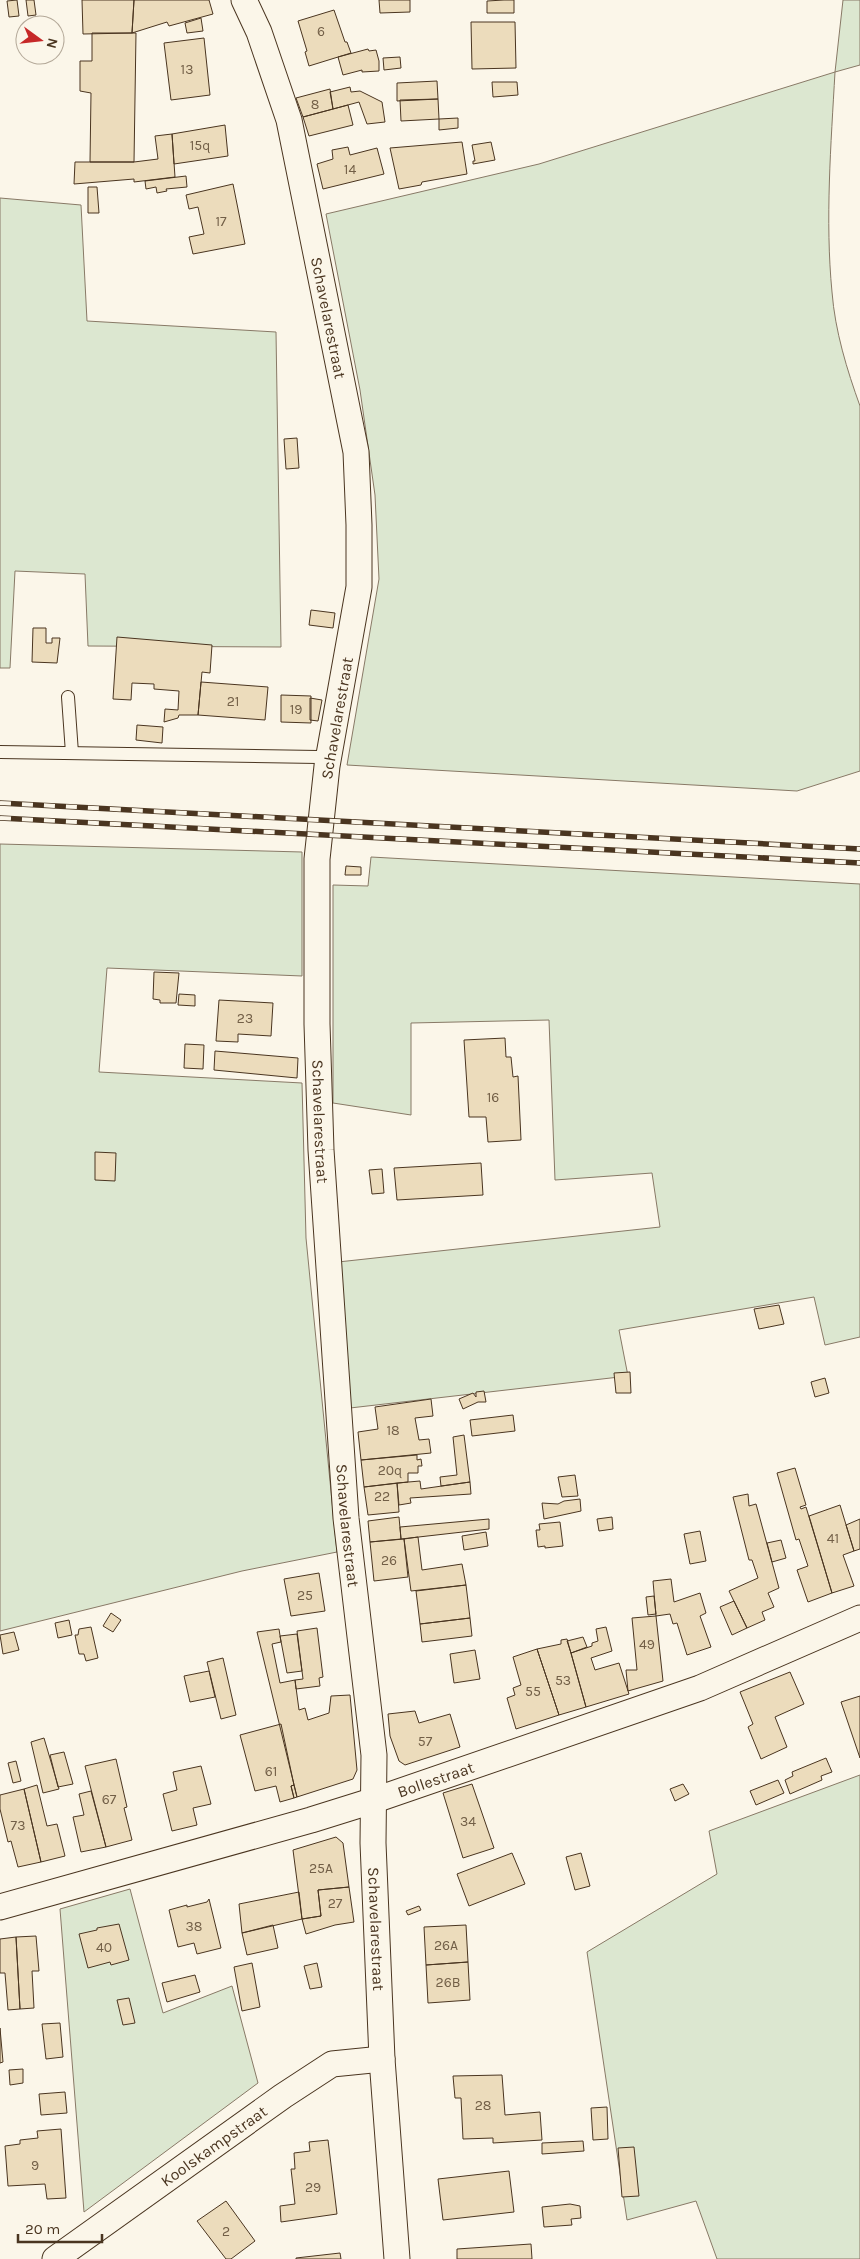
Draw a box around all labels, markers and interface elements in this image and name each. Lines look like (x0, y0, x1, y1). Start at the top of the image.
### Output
north arrow (15, 15, 65, 65)
house number: 6 (317, 23, 325, 40)
text: N (43, 36, 62, 50)
house number: 13 (181, 61, 193, 78)
house number: 8 (311, 96, 319, 113)
house number: 15q (190, 137, 210, 154)
house number: 14 (344, 161, 356, 178)
house number: 17 (215, 213, 227, 230)
street label: Schavelarestraat (307, 255, 350, 380)
street label: Schavelarestraat (317, 655, 357, 781)
house number: 21 (227, 693, 239, 710)
house number: 19 (290, 701, 302, 718)
house number: 23 (237, 1010, 253, 1027)
street label: Schavelarestraat (309, 1059, 333, 1184)
house number: 16 (487, 1089, 499, 1106)
house number: 18 (386, 1422, 400, 1439)
house number: 20q (378, 1462, 402, 1479)
street label: Schavelarestraat (333, 1463, 364, 1588)
house number: 22 (374, 1488, 390, 1505)
house number: 41 (827, 1530, 839, 1547)
house number: 26 (381, 1552, 397, 1569)
house number: 25 (297, 1587, 313, 1604)
house number: 49 (639, 1636, 655, 1653)
house number: 53 (555, 1672, 571, 1689)
house number: 55 (525, 1683, 541, 1700)
house number: 57 (418, 1733, 433, 1750)
street label: Bollestraat (395, 1757, 476, 1801)
house number: 61 (265, 1763, 277, 1780)
house number: 67 (102, 1791, 117, 1808)
house number: 34 (460, 1813, 476, 1830)
house number: 73 (11, 1817, 25, 1834)
house number: 25A (309, 1860, 333, 1877)
street label: Schavelarestraat (365, 1867, 389, 1991)
house number: 27 (328, 1895, 343, 1912)
house number: 38 (186, 1918, 202, 1935)
house number: 26A (434, 1937, 458, 1954)
house number: 40 (96, 1939, 112, 1956)
house number: 26B (436, 1974, 460, 1991)
house number: 28 (475, 2097, 491, 2114)
street label: Koolskampstraat (157, 2101, 270, 2190)
house number: 9 (31, 2157, 39, 2174)
house number: 29 (305, 2179, 321, 2196)
scale bar (18, 2212, 101, 2244)
text: 20 m (25, 2220, 60, 2238)
house number: 2 (222, 2223, 230, 2240)

